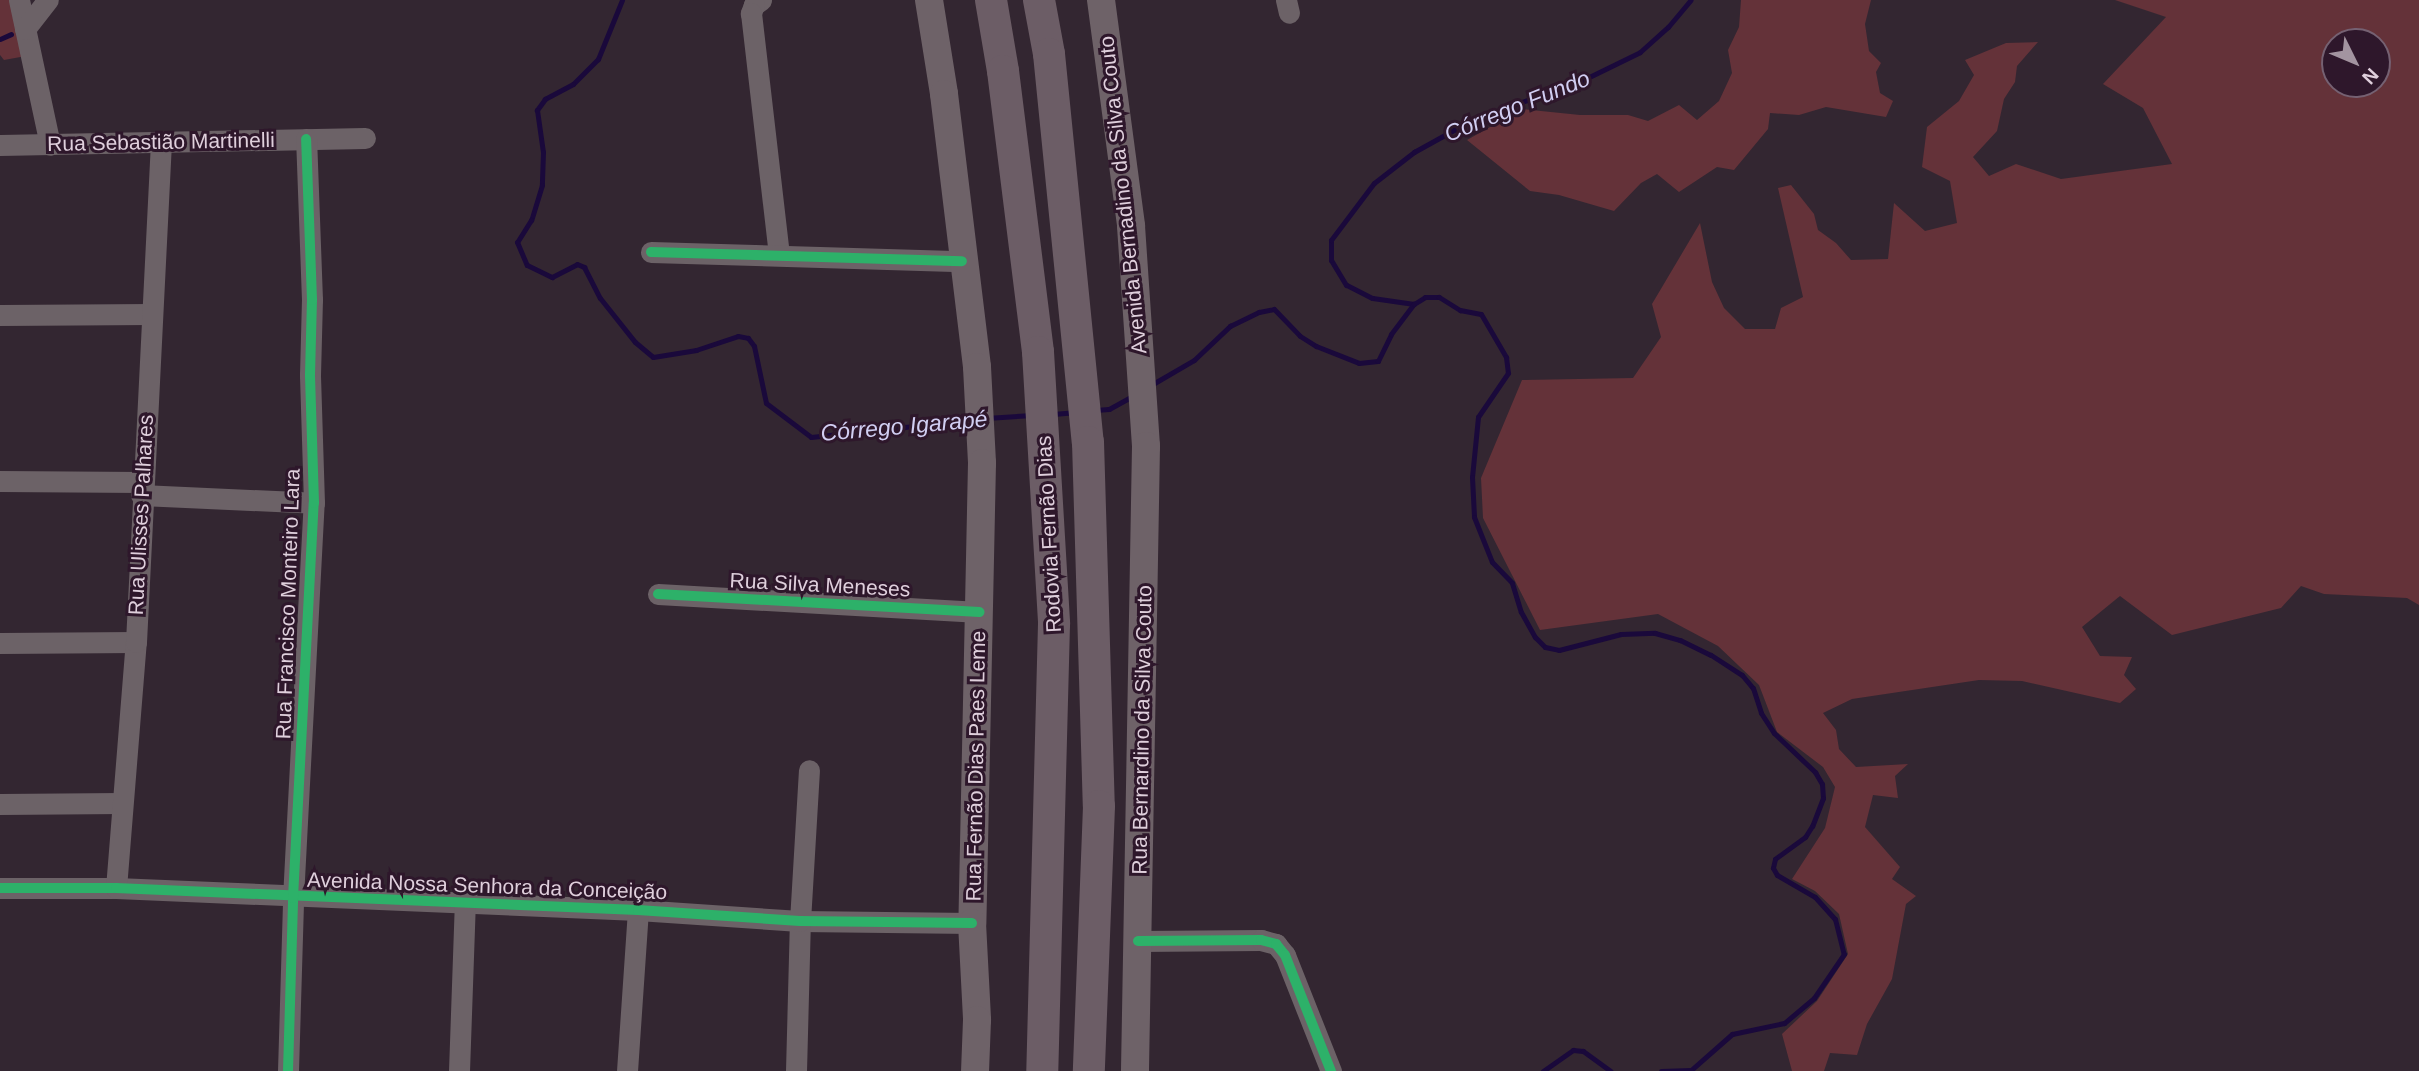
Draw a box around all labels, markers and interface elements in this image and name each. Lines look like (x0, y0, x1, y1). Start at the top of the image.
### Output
north arrow (2321, 28, 2391, 98)
street label: Avenida Bernadino da Silva Couto (1094, 35, 1152, 355)
water label: Córrego Fundo (1440, 64, 1594, 148)
text: N (2358, 64, 2383, 88)
street label: Rua Sebastião Martinelli (47, 127, 275, 157)
water label: Córrego Igarapé (819, 405, 989, 447)
street label: Rua Ulisses Palhares (123, 414, 159, 616)
street label: Rodovia Fernão Dias (1031, 435, 1067, 633)
street label: Rua Francisco Monteiro Lara (271, 468, 305, 740)
street label: Rua Silva Meneses (729, 568, 911, 602)
street label: Rua Bernardino da Silva Couto (1127, 585, 1157, 875)
street label: Rua Fernão Dias Paes Leme (961, 630, 991, 902)
street label: Avenida Nossa Senhora da Conceição (306, 867, 668, 905)

